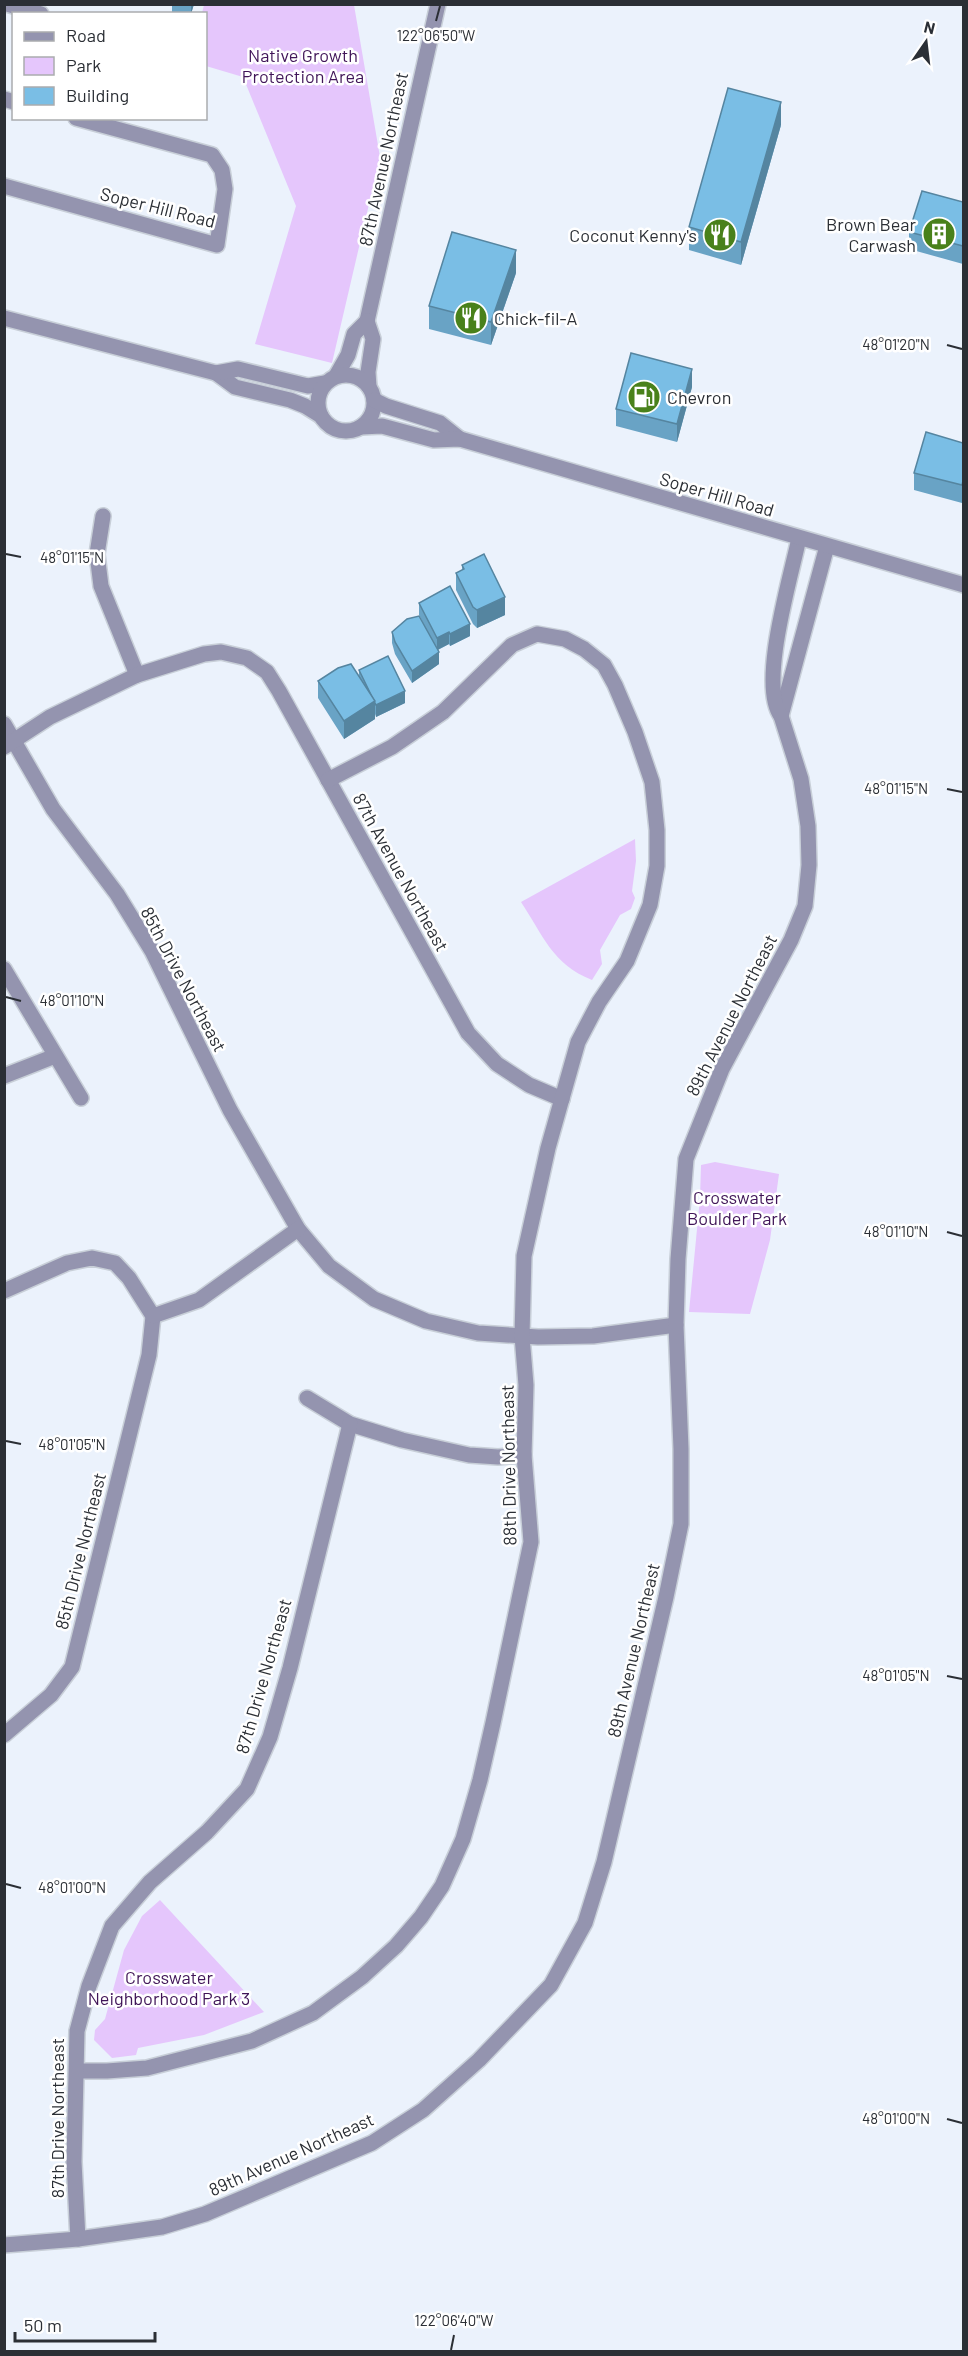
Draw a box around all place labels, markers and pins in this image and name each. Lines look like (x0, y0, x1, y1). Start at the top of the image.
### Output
place label: Brown Bear Carwash (826, 213, 916, 256)
building icon: Brown Bear Carwash (921, 216, 957, 252)
restaurant icon: Coconut Kenny's (702, 217, 738, 253)
place label: Coconut Kenny's (569, 224, 697, 246)
restaurant icon: Chick-fil-A (453, 300, 489, 336)
place label: Chick-fil-A (494, 307, 578, 329)
fuel station icon: Chevron (626, 379, 662, 415)
place label: Chevron (667, 386, 731, 408)

